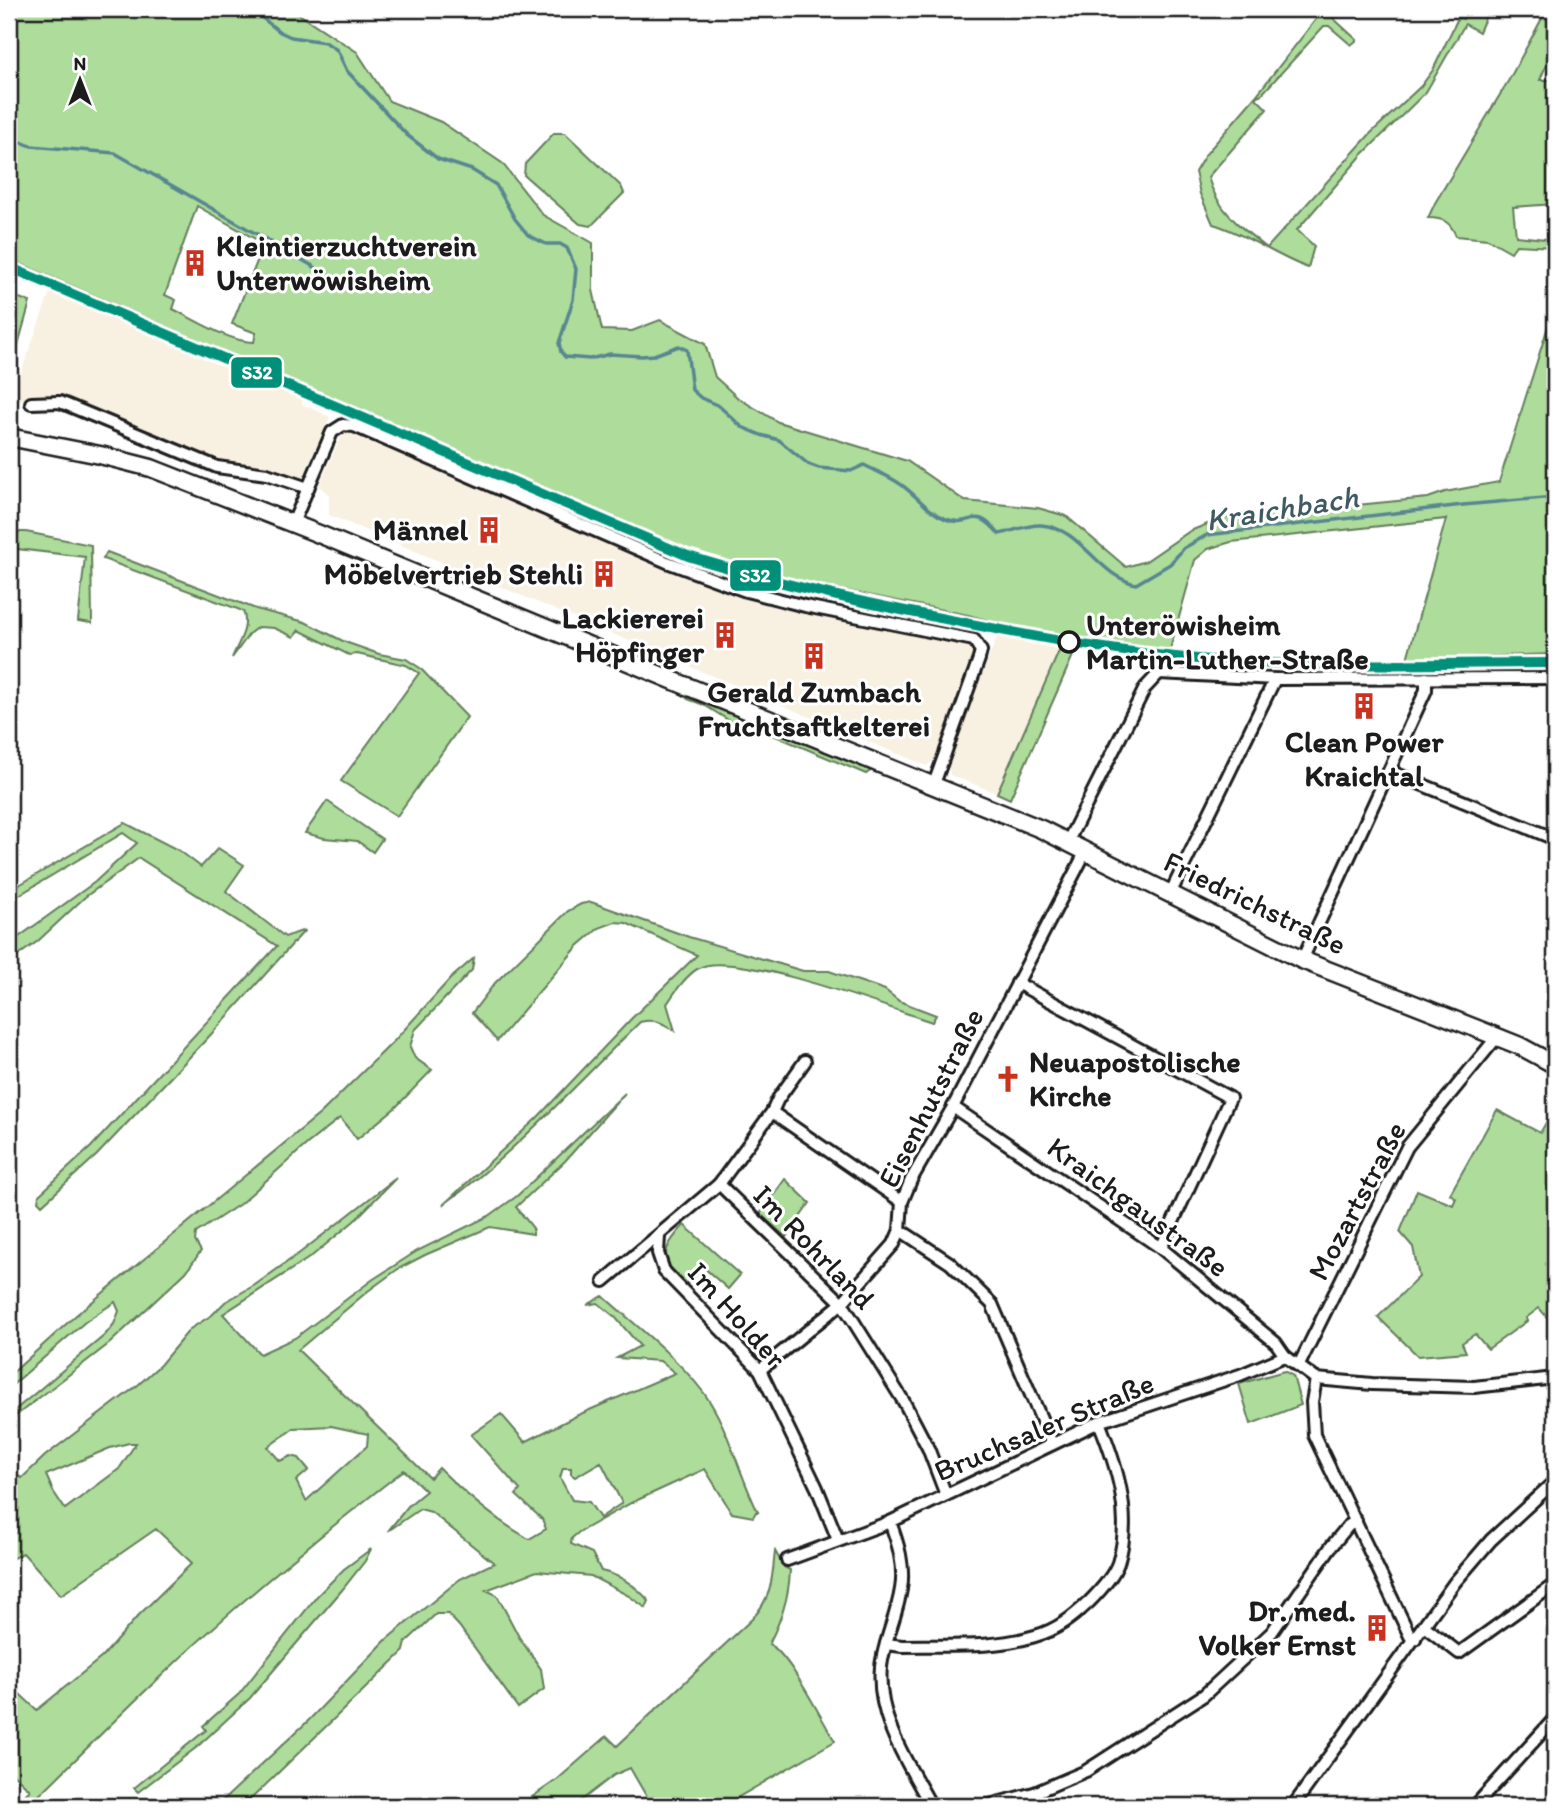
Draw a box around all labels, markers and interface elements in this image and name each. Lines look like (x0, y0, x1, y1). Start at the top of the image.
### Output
north arrow (46, 46, 116, 116)
text: N (74, 52, 86, 75)
place label: Kleintierzuchtverein Unterwöwisheim (216, 227, 477, 298)
building icon: Kleintierzuchtverein Unterwöwisheim (180, 248, 210, 278)
line badge: S32 (230, 356, 283, 389)
text: S32 (241, 361, 273, 384)
water label: Kraichbach (1203, 477, 1361, 539)
place label: Männel (373, 511, 469, 548)
building icon: Männel (474, 515, 504, 545)
place label: Möbelvertrieb Stehli (324, 555, 583, 592)
building icon: Möbelvertrieb Stehli (589, 559, 619, 589)
line badge: S32 (729, 559, 782, 592)
text: S32 (739, 564, 771, 587)
place label: Lackiererei Höpfinger (562, 599, 705, 670)
place label: Unteröwisheim Martin-Luther-Straße (1086, 606, 1369, 677)
building icon: Lackiererei Höpfinger (710, 620, 740, 650)
marker: Unteröwisheim Martin-Luther-Straße (1058, 631, 1080, 653)
building icon: Gerald Zumbach Fruchtsaftkelterei (799, 641, 829, 671)
place label: Gerald Zumbach Fruchtsaftkelterei (698, 673, 930, 744)
building icon: Clean Power Kraichtal (1349, 691, 1379, 721)
place label: Clean Power Kraichtal (1285, 723, 1444, 794)
street label: Friedrichstraße (1158, 842, 1352, 963)
street label: Eisenhutstraße (869, 1002, 992, 1194)
place label: Neuapostolische Kirche (1029, 1043, 1241, 1114)
church icon: Neuapostolische Kirche (993, 1064, 1023, 1094)
street label: Mozartstraße (1299, 1115, 1414, 1287)
street label: Kraichgaustraße (1040, 1128, 1236, 1285)
street label: Im Rohrland (746, 1177, 883, 1317)
street label: Im Holder (680, 1254, 795, 1376)
street label: Bruchsaler Straße (928, 1364, 1159, 1489)
place label: Dr. med. Volker Ernst (1198, 1592, 1356, 1663)
building icon: Dr. med. Volker Ernst (1362, 1613, 1392, 1643)

